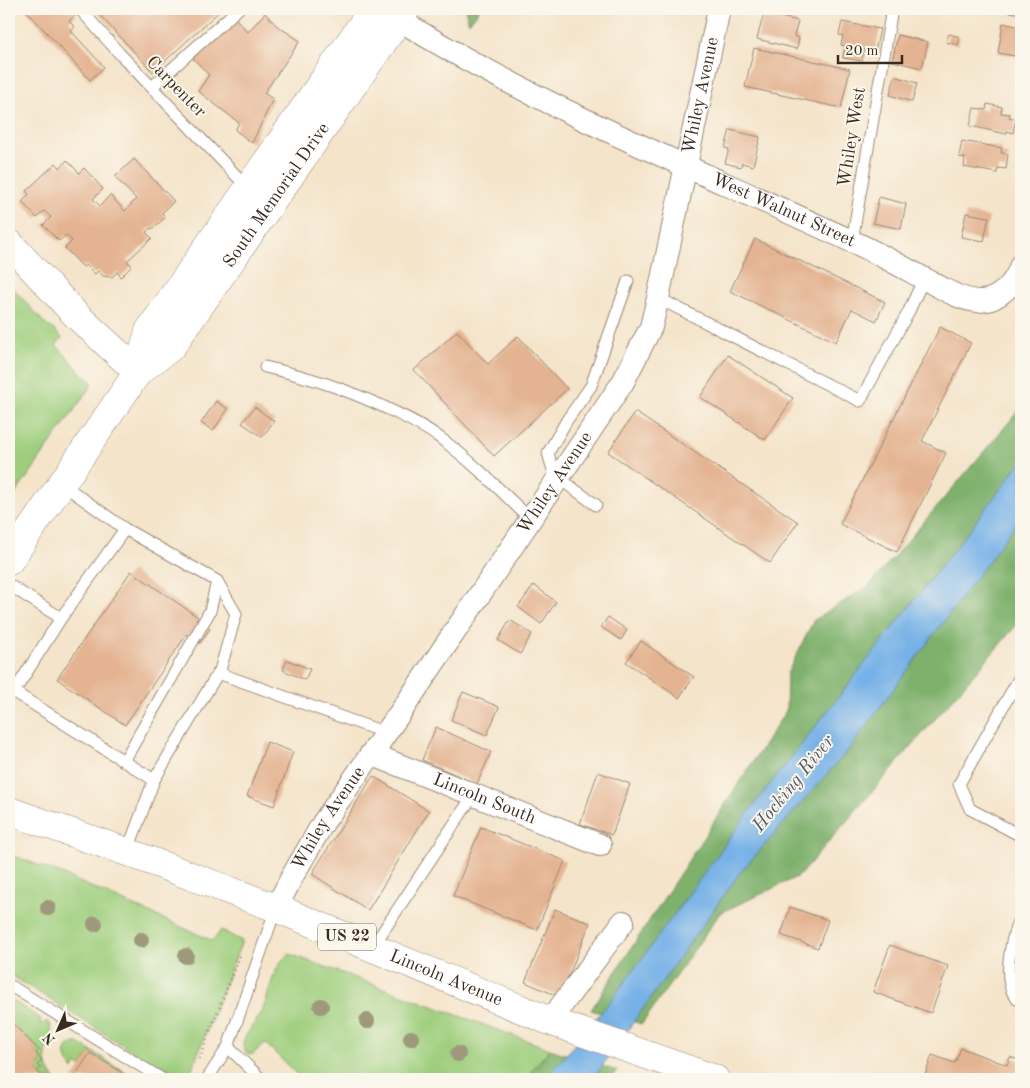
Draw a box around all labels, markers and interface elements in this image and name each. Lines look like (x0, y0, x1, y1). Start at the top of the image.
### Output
scale bar (838, 32, 901, 64)
street label: Whiley Avenue (680, 36, 722, 156)
text: 20 m (845, 44, 879, 59)
street label: Carpenter (143, 53, 210, 122)
street label: Whiley West (835, 85, 869, 189)
street label: South Memorial Drive (220, 120, 333, 271)
street label: West Walnut Street (709, 170, 858, 251)
street label: Whiley Avenue (514, 428, 596, 537)
water label: Hocking River (749, 732, 839, 837)
street label: Whiley Avenue (289, 764, 368, 873)
street label: Lincoln South (430, 771, 539, 828)
road number: US 22 (318, 924, 376, 950)
street label: Lincoln Avenue (387, 947, 505, 1009)
north arrow (32, 1006, 82, 1056)
text: N (41, 1030, 58, 1047)

